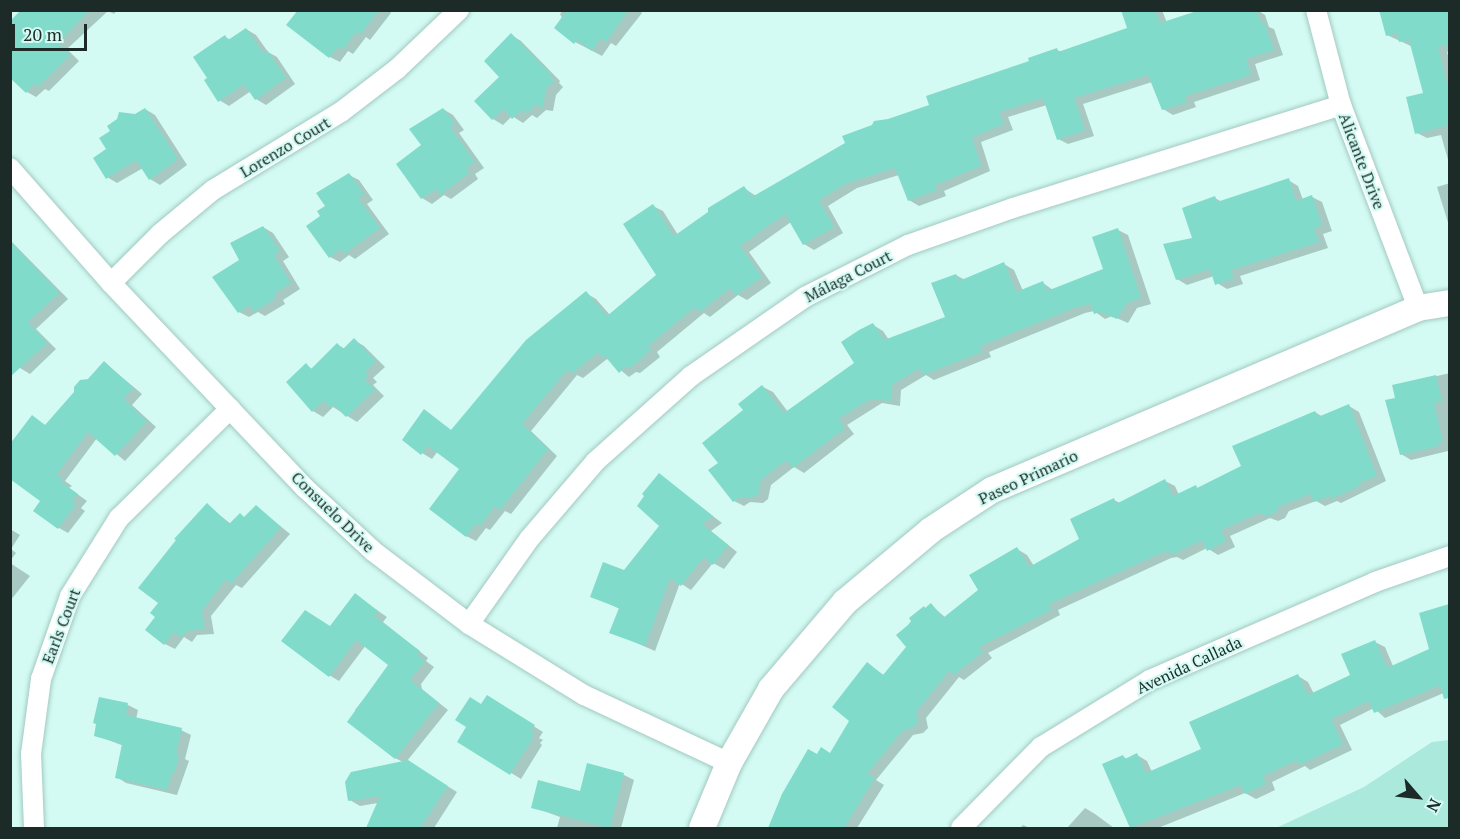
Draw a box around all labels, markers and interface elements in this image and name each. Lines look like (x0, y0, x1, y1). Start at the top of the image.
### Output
scale bar (15, 12, 90, 50)
text: 20 m (23, 22, 62, 46)
street label: Alicante Drive (1335, 110, 1389, 212)
street label: Lorenzo Court (236, 113, 334, 181)
street label: Málaga Court (801, 246, 895, 306)
street label: Paseo Primario (975, 446, 1081, 508)
street label: Consuelo Drive (287, 468, 379, 556)
street label: Earls Court (38, 586, 84, 666)
street label: Avenida Callada (1133, 632, 1245, 698)
north arrow (1388, 767, 1448, 827)
text: N (1421, 795, 1446, 816)

